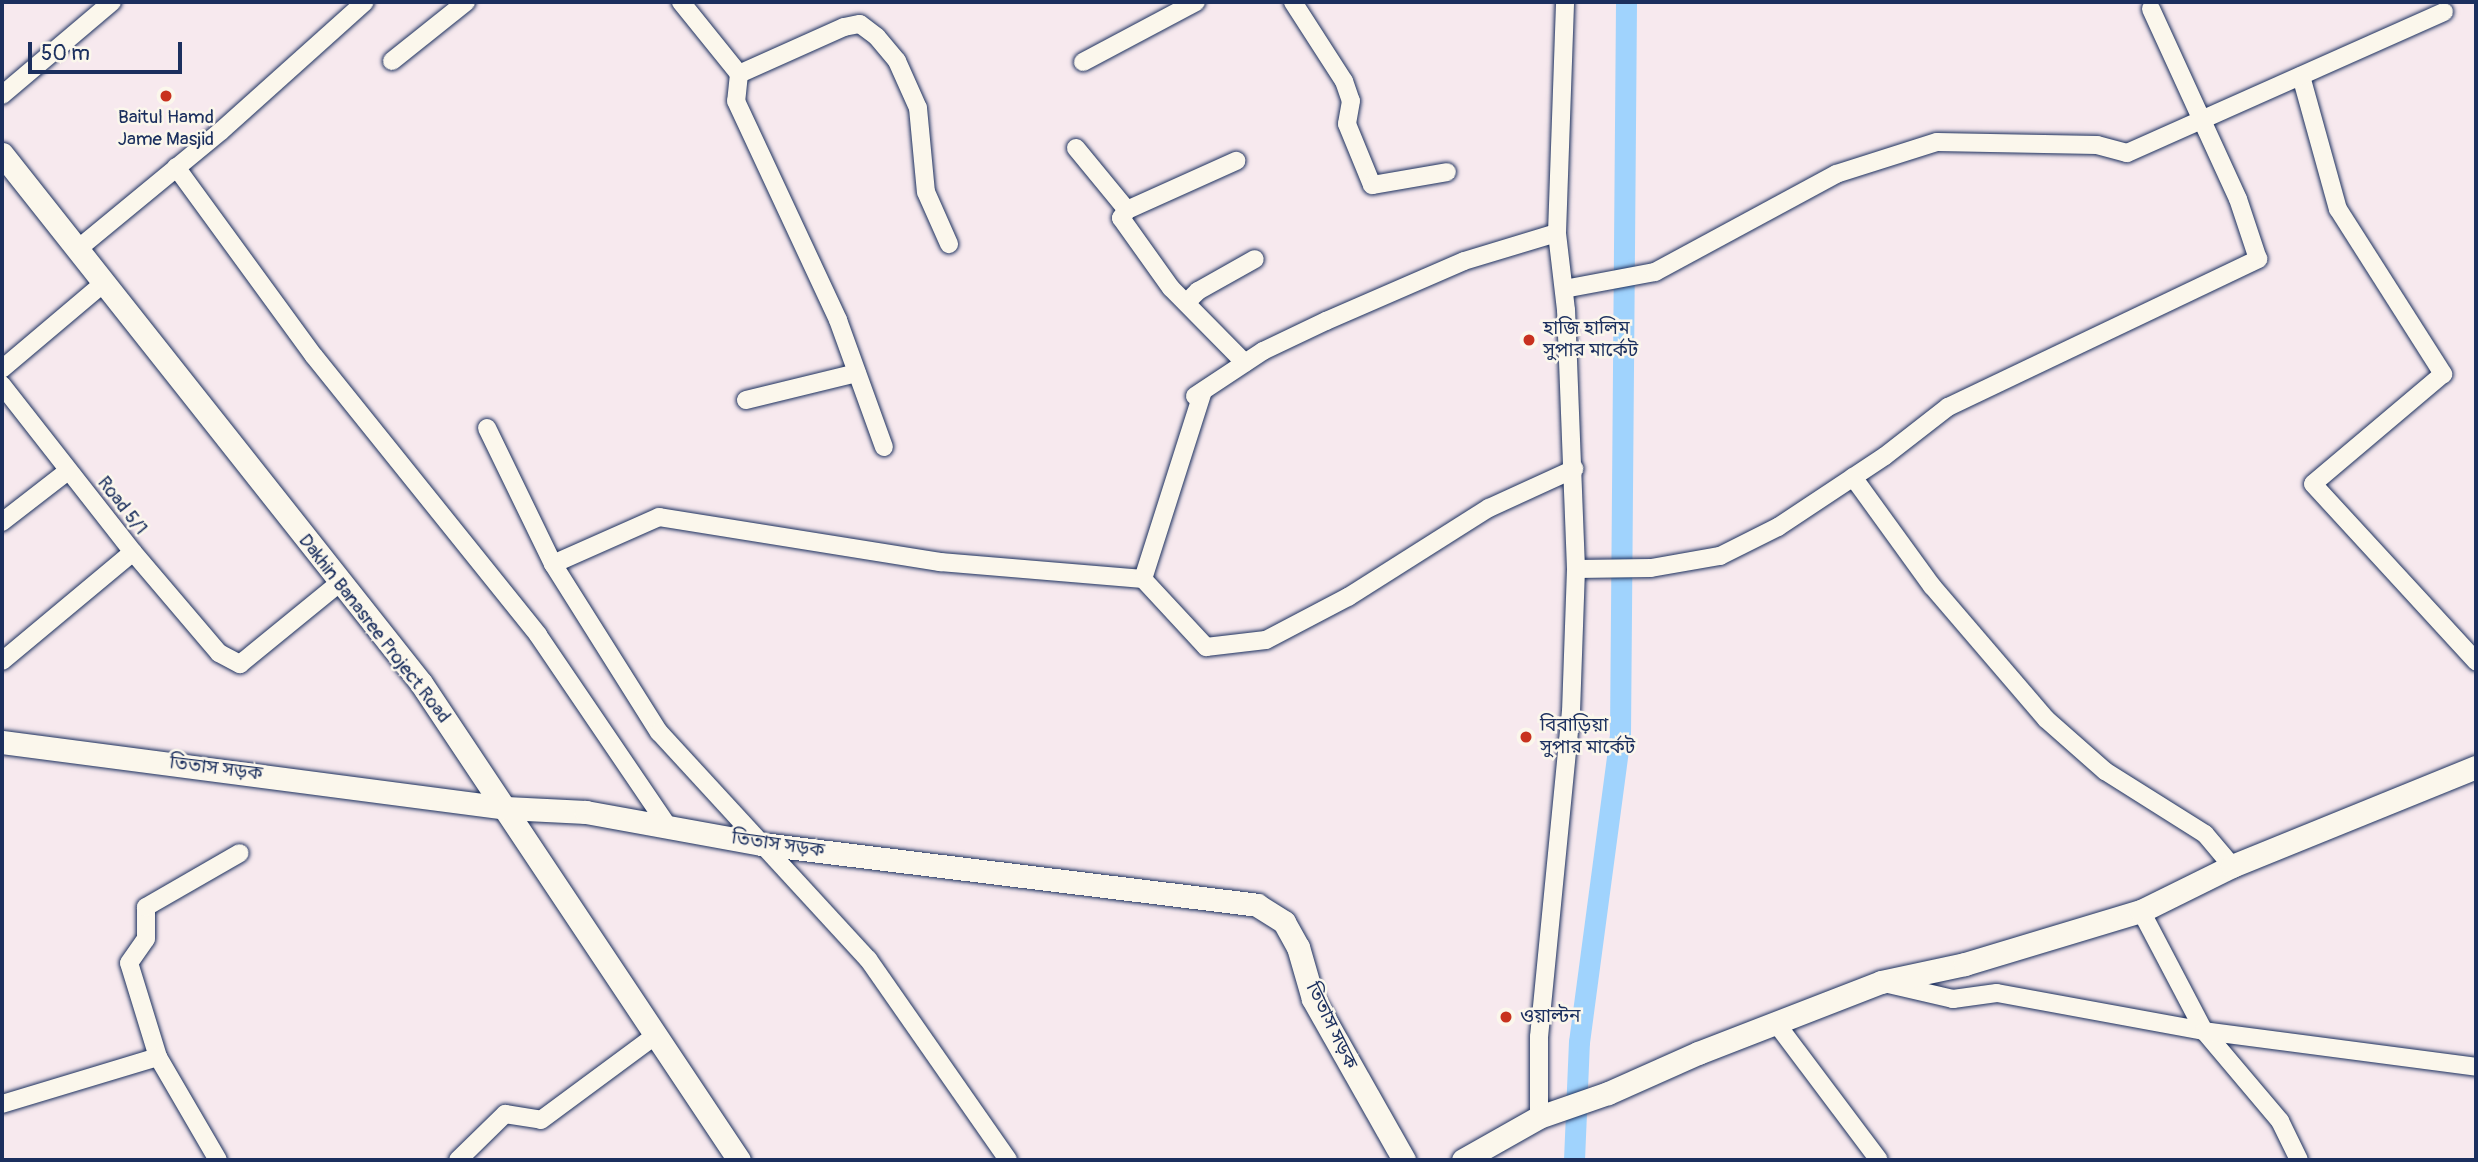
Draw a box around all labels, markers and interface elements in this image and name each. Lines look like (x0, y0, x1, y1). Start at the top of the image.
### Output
scale bar (32, 28, 186, 72)
text: 50 m (41, 40, 90, 67)
marker: Baitul Hamd Jame Masjid (158, 88, 174, 104)
place label: Baitul Hamd Jame Masjid (118, 107, 214, 151)
place label: হাজি হালিম সুপার মার্কেট (1543, 318, 1638, 362)
marker: হাজি হালিম সুপার মার্কেট (1521, 332, 1537, 348)
street label: Road 5/1 (92, 472, 152, 540)
street label: Dakhin Banasree Project Road (293, 530, 455, 728)
place label: বিবাড়িয়া সুপার মার্কেট (1540, 715, 1635, 759)
marker: বিবাড়িয়া সুপার মার্কেট (1518, 729, 1534, 745)
street label: তিতাস সড়ক (168, 752, 264, 786)
street label: তিতাস সড়ক (730, 827, 826, 863)
street label: তিতাস সড়ক (1300, 979, 1362, 1073)
place label: ওয়াল্টন (1520, 1006, 1580, 1028)
marker: ওয়াল্টন (1498, 1009, 1514, 1025)

